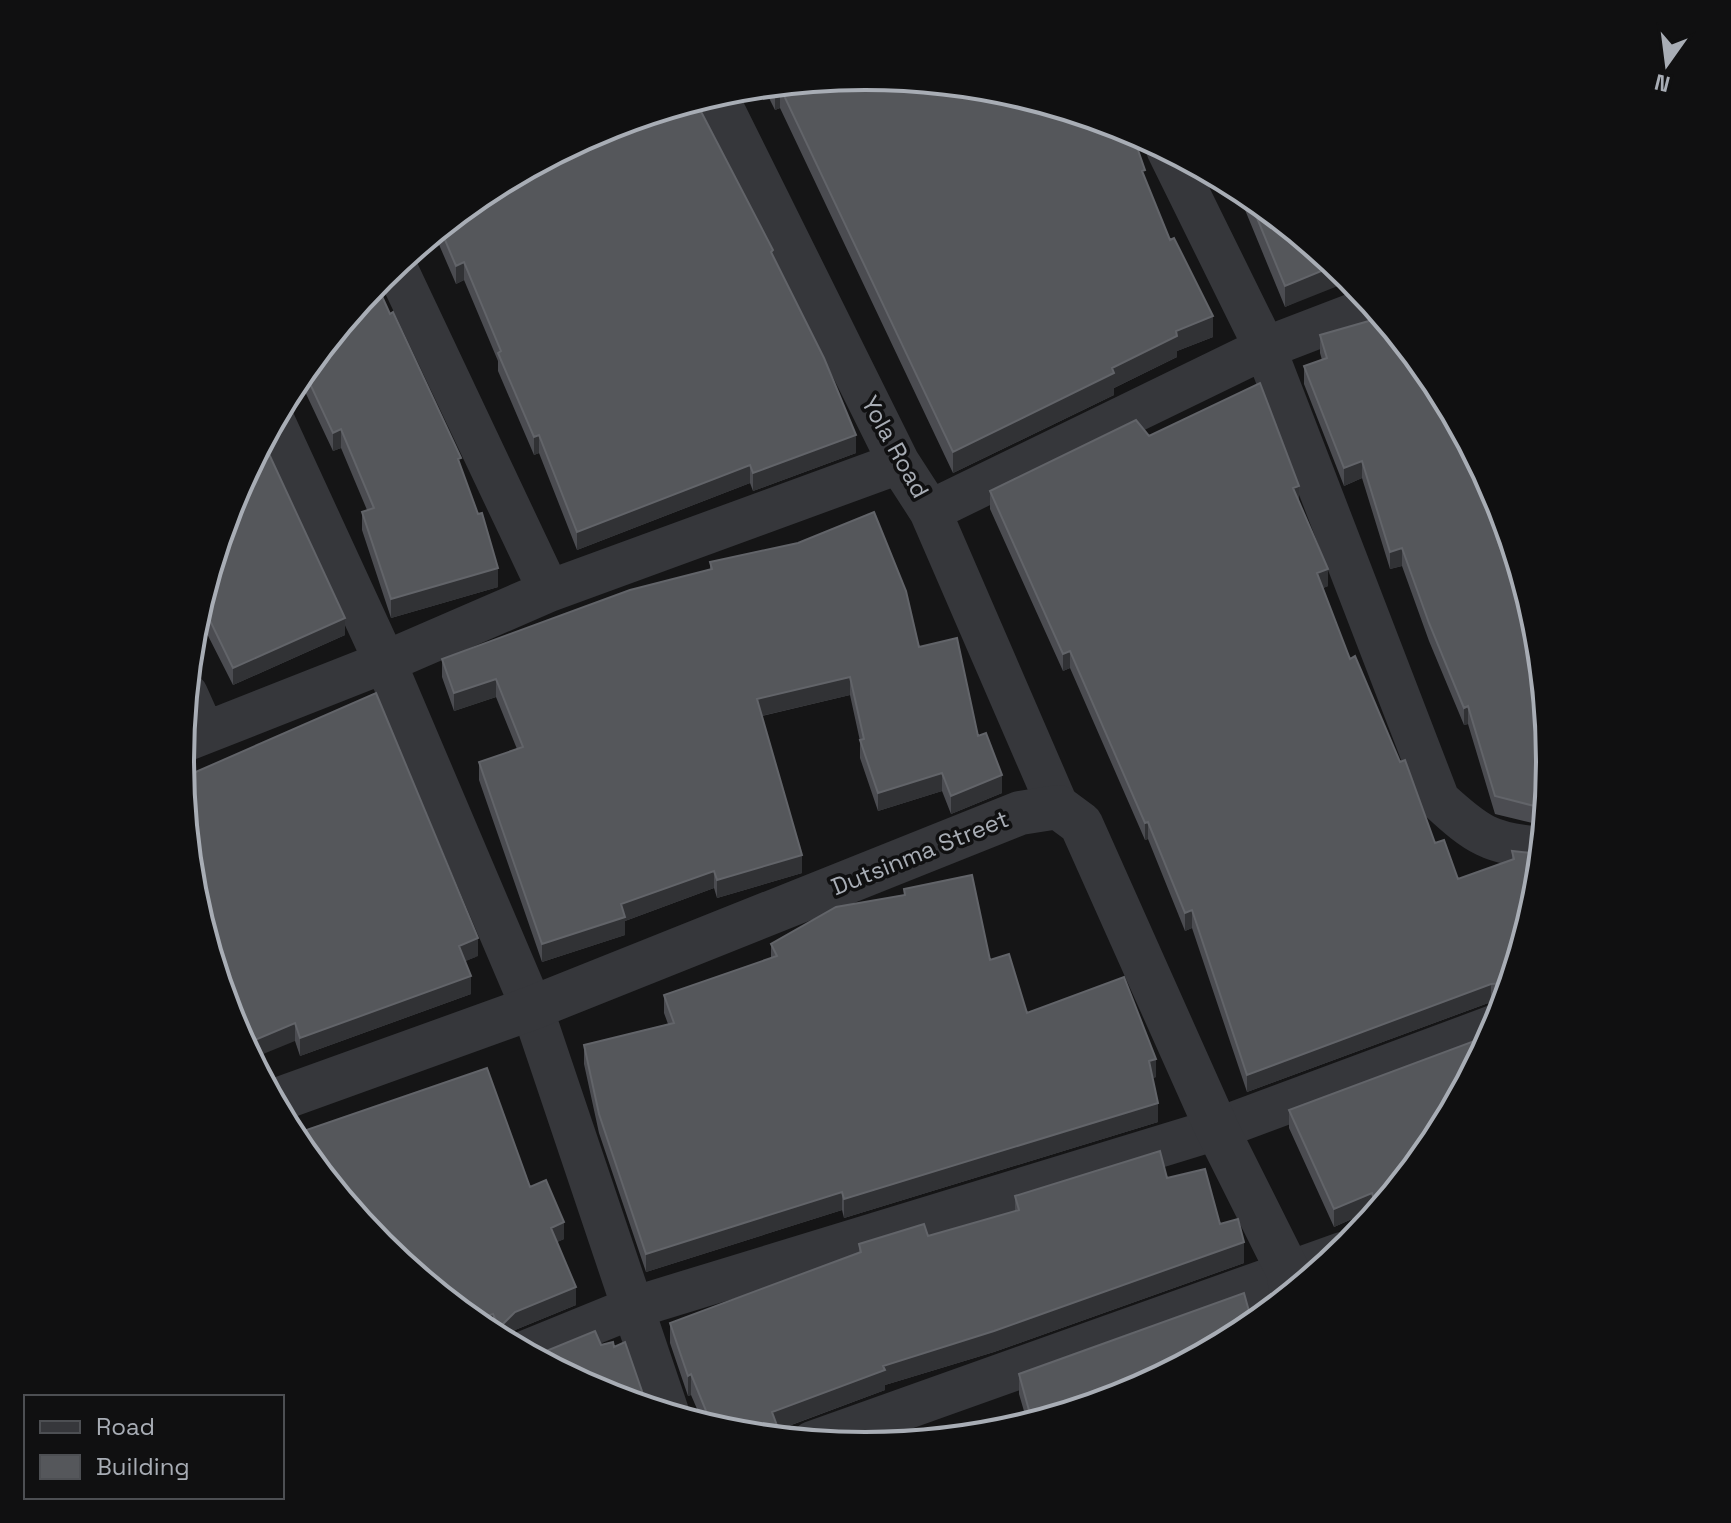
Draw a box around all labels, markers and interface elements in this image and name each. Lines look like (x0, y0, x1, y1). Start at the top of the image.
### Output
north arrow (1627, 24, 1707, 104)
text: N (1652, 68, 1673, 99)
street label: Yola Road (855, 390, 936, 503)
street label: Dutsinma Street (826, 803, 1013, 902)
legend (24, 1395, 284, 1499)
text: Road (96, 1411, 155, 1442)
text: Building (96, 1451, 190, 1482)

